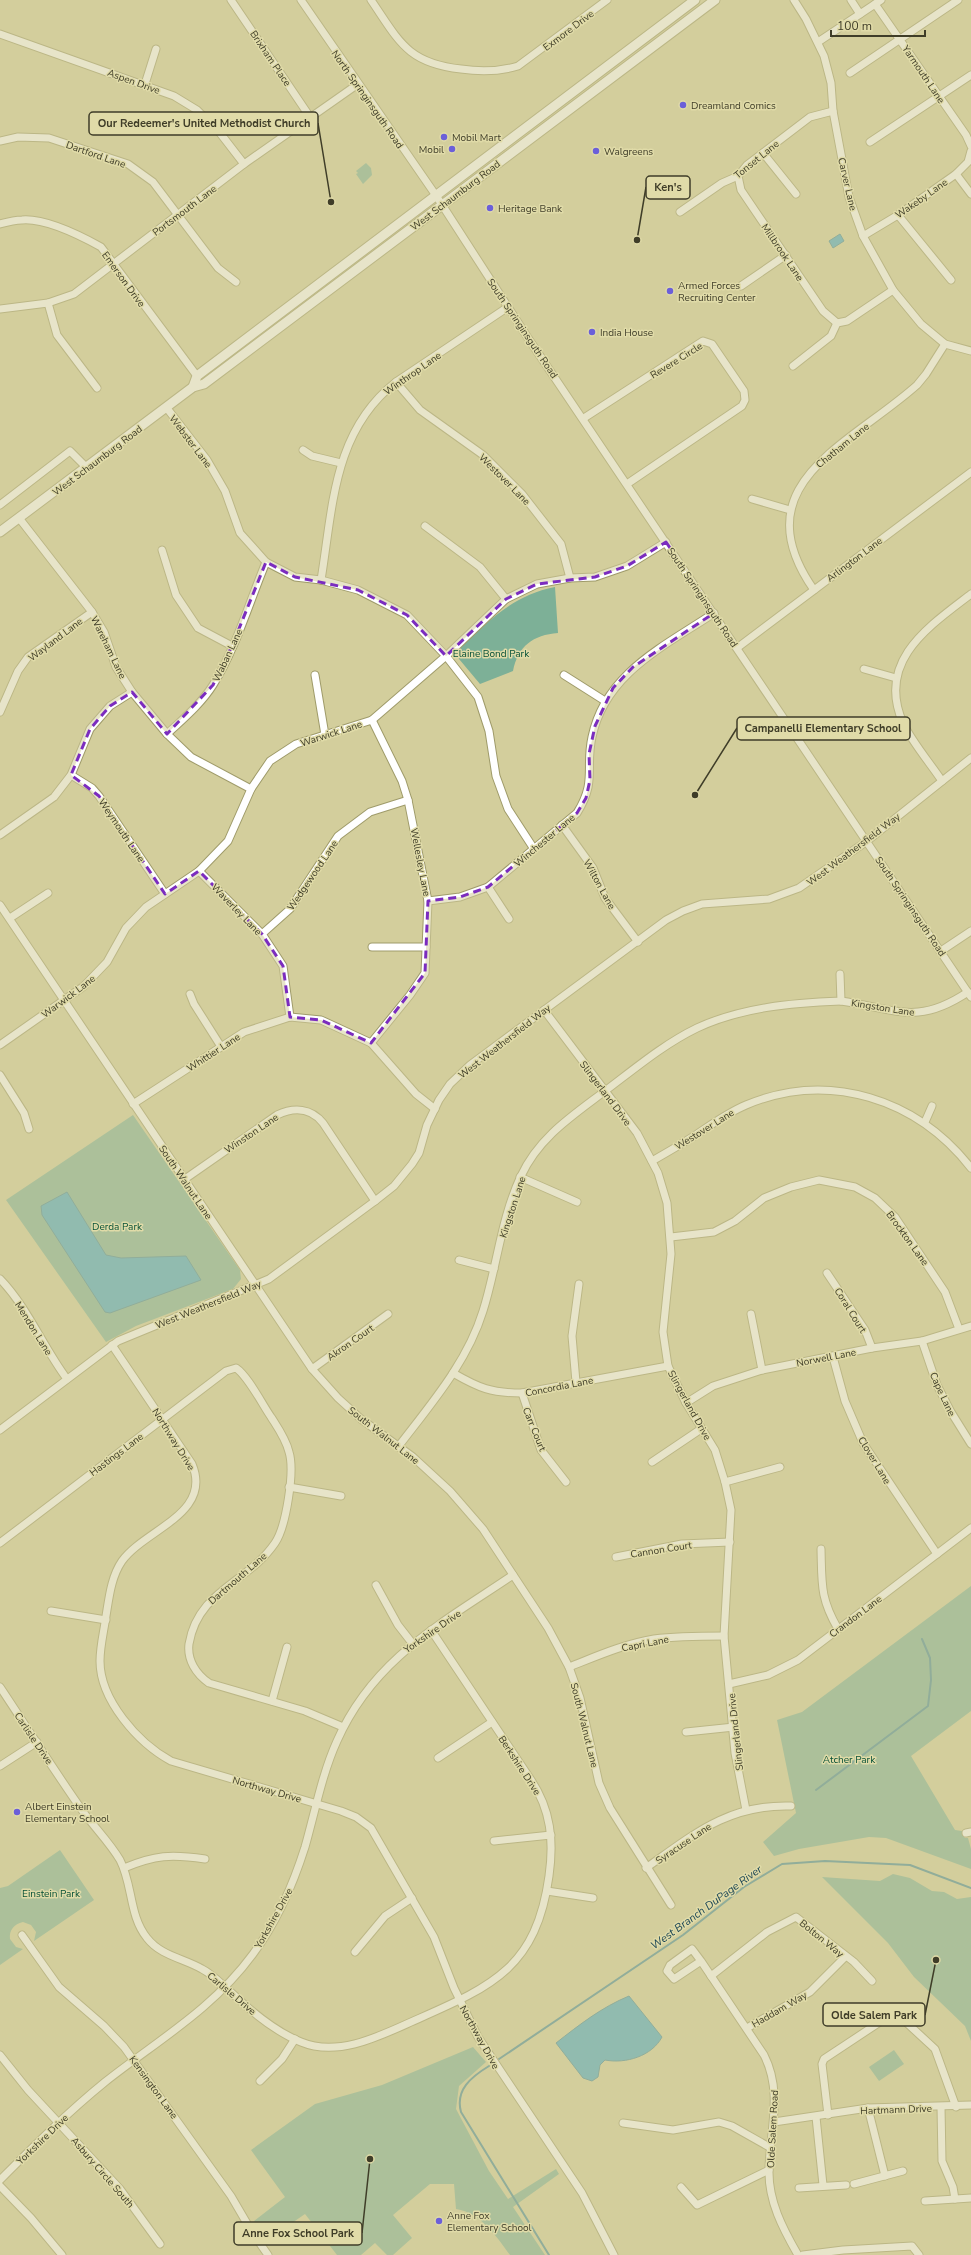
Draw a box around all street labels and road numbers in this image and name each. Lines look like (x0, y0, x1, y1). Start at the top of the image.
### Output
street label: Exmore Drive (540, 7, 597, 55)
street label: Brixham Place (246, 28, 294, 89)
street label: Yarmouth Lane (898, 42, 948, 106)
street label: North Springinsguth Road (328, 48, 407, 152)
street label: Aspen Drive (105, 66, 162, 98)
street label: Tonset Lane (731, 137, 782, 182)
street label: Dartford Lane (64, 138, 127, 172)
street label: Carver Lane (834, 156, 860, 212)
street label: West Schaumburg Road (408, 157, 504, 234)
street label: Wakeby Lane (893, 176, 951, 222)
street label: Portsmouth Lane (150, 182, 220, 240)
street label: Millbrook Lane (758, 221, 807, 284)
street label: Emerson Drive (98, 249, 148, 310)
street label: South Springinsguth Road (483, 276, 561, 381)
street label: Revere Circle (648, 339, 705, 382)
street label: Winthrop Lane (381, 349, 444, 399)
street label: Webster Lane (166, 412, 215, 471)
street label: Chatham Lane (813, 420, 872, 472)
street label: West Schaumburg Road (50, 422, 146, 499)
street label: Westover Lane (475, 451, 533, 509)
street label: Arlington Lane (824, 534, 885, 585)
street label: South Springinsguth Road (663, 545, 741, 650)
street label: Wareham Lane (87, 614, 129, 681)
street label: Wayland Lane (25, 615, 86, 665)
street label: Waban Lane (210, 627, 246, 684)
street label: Warwick Lane (299, 717, 364, 751)
street label: Weymouth Lane (95, 796, 148, 865)
street label: West Weathersfield Way (804, 810, 904, 890)
street label: Winchester Lane (511, 811, 578, 871)
street label: Wellesley Lane (407, 827, 434, 898)
street label: Wedgewood Lane (284, 838, 342, 914)
street label: South Springinsguth Road (871, 854, 949, 959)
street label: Wilton Lane (580, 857, 619, 912)
street label: Waverley Lane (208, 881, 265, 939)
street label: Warwick Lane (39, 972, 98, 1022)
street label: Kingston Lane (850, 996, 915, 1020)
street label: West Weathersfield Way (456, 1001, 554, 1082)
street label: Whittier Lane (184, 1030, 243, 1075)
street label: Slingerland Drive (576, 1058, 634, 1129)
street label: Westover Lane (672, 1106, 737, 1154)
street label: Winston Lane (222, 1110, 281, 1157)
street label: South Walnut Lane (155, 1143, 215, 1222)
street label: Kingston Lane (496, 1175, 529, 1240)
street label: Brockton Lane (883, 1208, 932, 1269)
street label: West Weathersfield Way (153, 1277, 264, 1333)
street label: Coral Court (831, 1285, 870, 1336)
street label: Mendon Lane (11, 1299, 55, 1358)
street label: Akron Court (324, 1321, 377, 1364)
street label: Norwell Lane (795, 1345, 857, 1371)
street label: Slingerland Drive (664, 1368, 714, 1443)
street label: Cape Lane (926, 1370, 958, 1419)
street label: Concordia Lane (524, 1374, 594, 1400)
street label: South Walnut Lane (345, 1404, 422, 1468)
street label: Carr Court (519, 1405, 549, 1454)
street label: Northway Drive (148, 1406, 198, 1473)
street label: Hastings Lane (87, 1430, 146, 1480)
street label: Clover Lane (854, 1434, 894, 1487)
street label: Cannon Court (629, 1538, 693, 1562)
street label: Dartmouth Lane (205, 1549, 270, 1608)
street label: Crandon Lane (826, 1592, 885, 1641)
street label: Yorkshire Drive (400, 1607, 464, 1657)
street label: Capri Lane (620, 1633, 670, 1655)
street label: South Walnut Lane (567, 1681, 601, 1769)
street label: Slingerland Drive (725, 1692, 747, 1771)
street label: Carlisle Drive (11, 1710, 56, 1767)
street label: Berkshire Drive (495, 1733, 544, 1798)
street label: Northway Drive (231, 1773, 303, 1806)
street label: Syracuse Lane (653, 1820, 714, 1868)
street label: Yorkshire Drive (251, 1886, 296, 1952)
street label: Bolton Way (796, 1917, 847, 1962)
street label: Carlisle Drive (204, 1969, 259, 2018)
street label: Haddam Way (749, 1988, 811, 2031)
street label: Northway Drive (456, 2003, 502, 2072)
street label: Kensington Lane (126, 2053, 181, 2122)
street label: Olde Salem Road (764, 2089, 782, 2169)
street label: Hartmann Drive (860, 2102, 932, 2118)
street label: Yorkshire Drive (13, 2111, 72, 2169)
street label: Asbury Circle South (68, 2134, 137, 2211)

